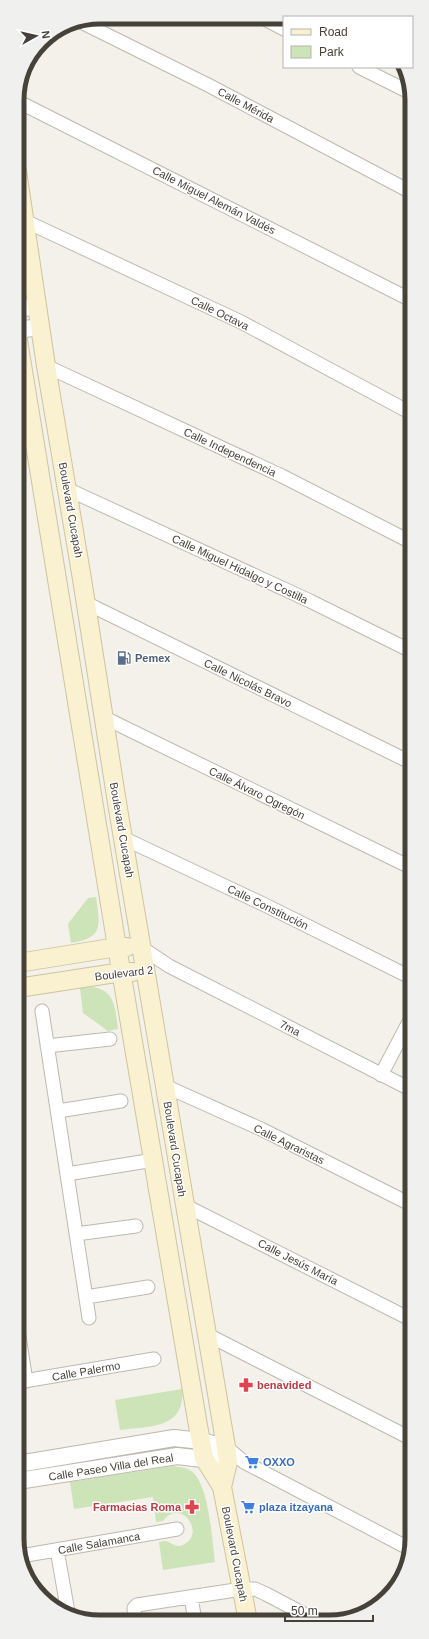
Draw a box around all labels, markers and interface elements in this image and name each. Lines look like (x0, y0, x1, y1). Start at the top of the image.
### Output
north arrow (16, 16, 56, 56)
legend (283, 16, 413, 68)
text: Road (319, 25, 348, 39)
text: N (39, 30, 52, 39)
text: Park (319, 45, 345, 59)
street label: Calle Mérida (216, 85, 277, 125)
street label: Calle Miguel Alemán Valdés (151, 164, 278, 236)
street label: Calle Octava (189, 294, 252, 333)
street label: Calle Independencia (182, 425, 279, 479)
street label: Boulevard Cucapah (57, 461, 85, 559)
street label: Calle Miguel Hidalgo y Costilla (170, 532, 311, 606)
fuel station icon: Pemex (116, 650, 132, 666)
place label: Pemex (135, 652, 171, 664)
street label: Calle Nicolás Bravo (202, 657, 294, 709)
street label: Calle Álvaro Ogregón (207, 765, 307, 821)
street label: Boulevard Cucapah (108, 781, 136, 879)
street label: Calle Constitución (226, 882, 310, 932)
street label: Boulevard 2 (94, 963, 154, 983)
street label: 7ma (278, 1018, 303, 1039)
street label: Boulevard Cucapah (162, 1100, 188, 1198)
street label: Calle Agraristas (252, 1122, 327, 1166)
street label: Calle Jesús María (256, 1237, 341, 1288)
street label: Calle Palermo (51, 1359, 121, 1383)
pharmacy icon: benavided (238, 1377, 254, 1393)
place label: benavided (257, 1379, 311, 1391)
street label: Calle Paseo Villa del Real (48, 1451, 174, 1483)
supermarket icon: OXXO (244, 1454, 260, 1470)
place label: OXXO (263, 1456, 295, 1468)
pharmacy icon: Farmacias Roma (184, 1499, 200, 1515)
supermarket icon: plaza itzayana (240, 1499, 256, 1515)
place label: Farmacias Roma (93, 1501, 182, 1513)
place label: plaza itzayana (259, 1501, 334, 1513)
street label: Boulevard Cucapah (220, 1505, 250, 1603)
street label: Calle Salamanca (57, 1530, 142, 1556)
scale bar (285, 1597, 373, 1623)
text: 50 m (291, 1604, 318, 1618)

